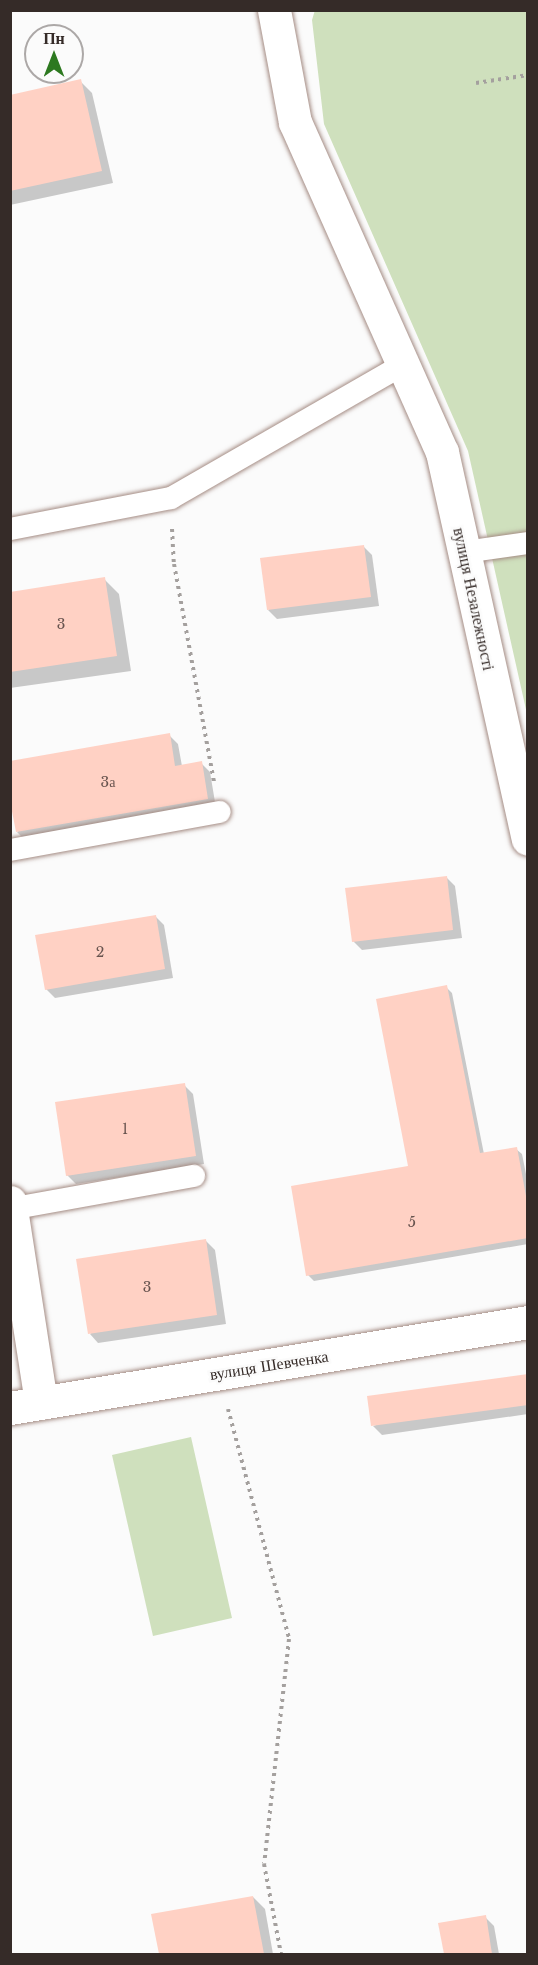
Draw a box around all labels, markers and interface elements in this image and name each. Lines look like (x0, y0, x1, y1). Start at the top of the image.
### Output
north arrow (24, 24, 84, 84)
text: Пн (43, 28, 65, 48)
street label: вулиця Незалежності (449, 526, 499, 672)
house number: 3 (57, 616, 65, 632)
house number: 3а (101, 774, 115, 790)
house number: 2 (96, 944, 104, 960)
house number: 1 (122, 1121, 128, 1137)
house number: 5 (408, 1214, 416, 1230)
house number: 3 (143, 1279, 151, 1295)
street label: вулиця Шевченка (208, 1346, 330, 1384)

